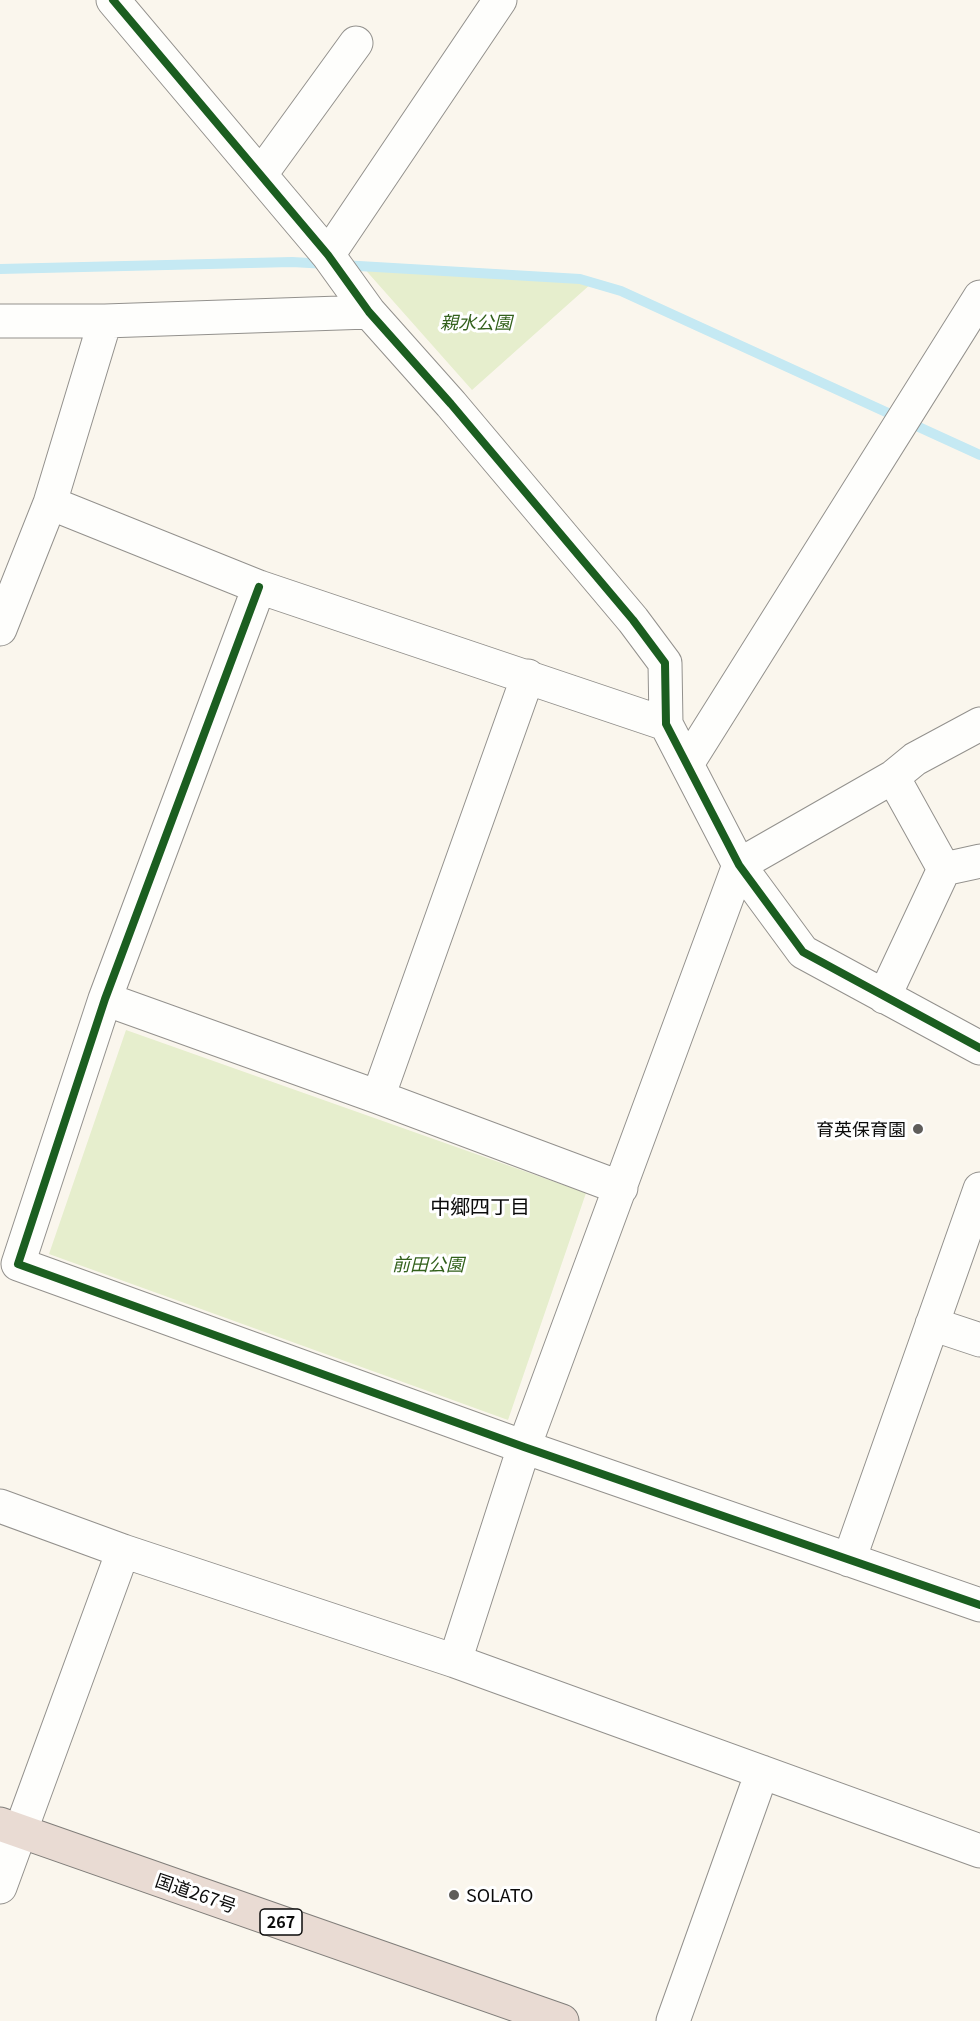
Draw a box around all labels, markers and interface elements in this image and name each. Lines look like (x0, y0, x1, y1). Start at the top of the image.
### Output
park label: 親水公園 (440, 311, 512, 333)
place label: 育英保育園 (816, 1118, 906, 1140)
marker: 育英保育園 (911, 1122, 925, 1136)
district label: 中郷四丁目 (430, 1194, 530, 1218)
park label: 前田公園 (392, 1253, 464, 1275)
street label: 国道267号 (153, 1869, 239, 1917)
place label: SOLATO (466, 1884, 533, 1906)
marker: SOLATO (447, 1888, 461, 1902)
road number: 267 (260, 1909, 302, 1935)

